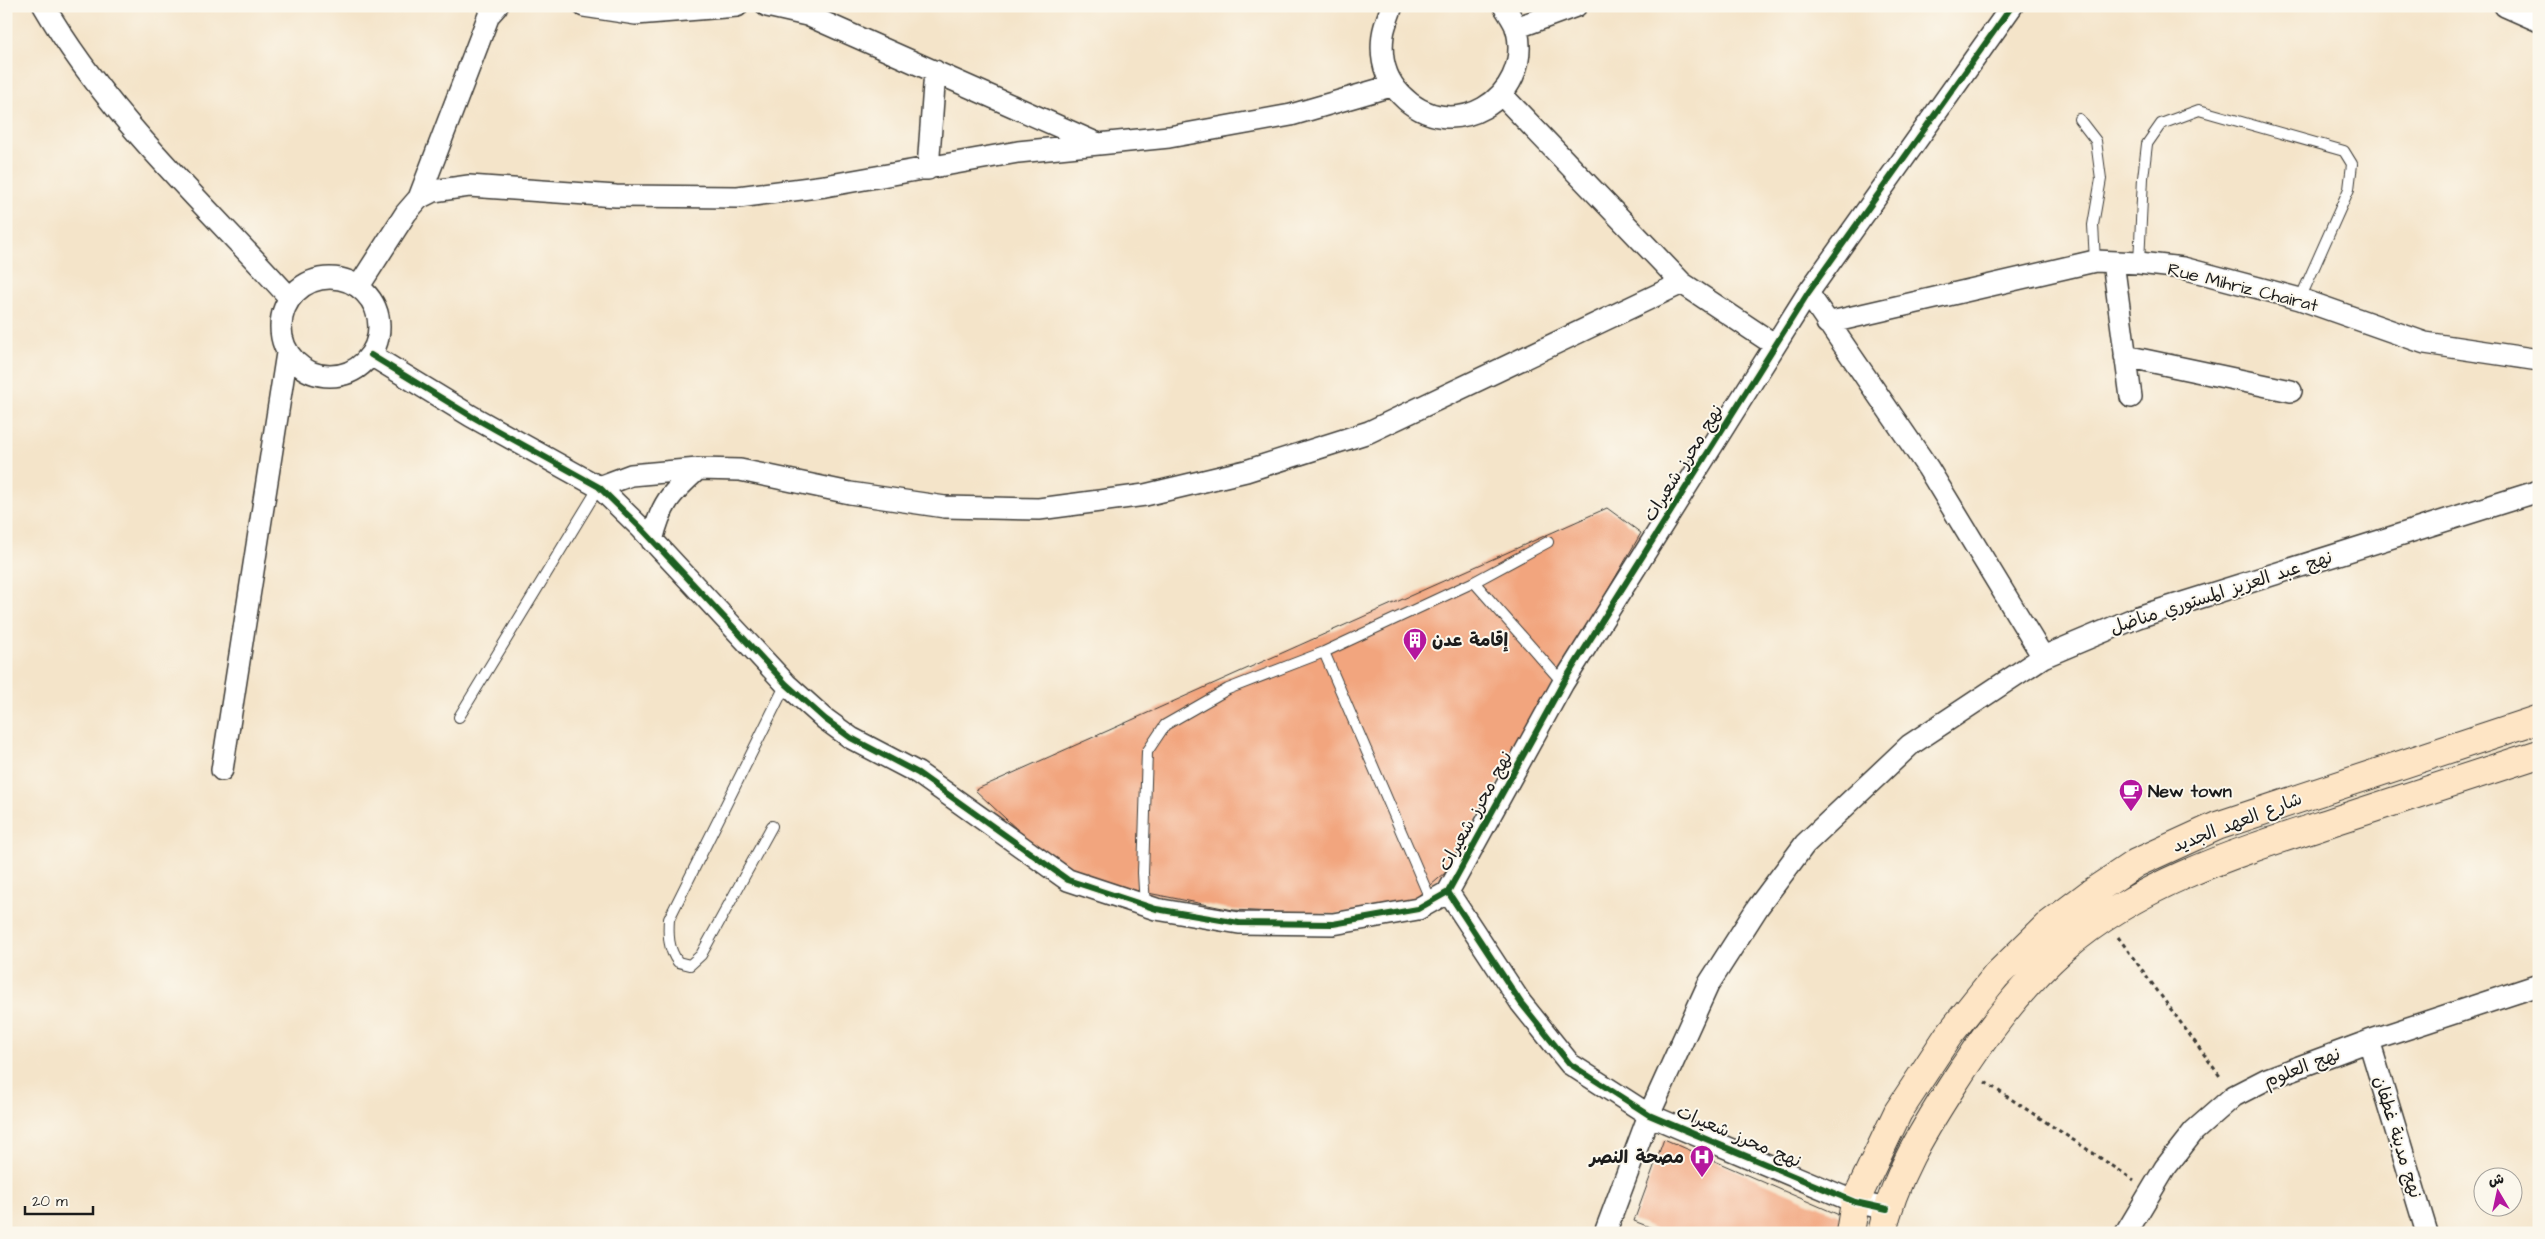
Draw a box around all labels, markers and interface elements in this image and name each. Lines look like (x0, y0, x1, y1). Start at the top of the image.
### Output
street label: Rue Mihriz Chairat (2165, 257, 2321, 318)
street label: نهج محرز شعيرات (1637, 400, 1729, 527)
street label: نهج عبد العزيز المستوري مناضل (2107, 545, 2336, 640)
building icon: إقامة عدن (1402, 627, 1428, 661)
place label: إقامة عدن (1432, 628, 1509, 653)
street label: نهج محرز شعيرات (1432, 747, 1519, 876)
cafe icon: New town (2118, 778, 2144, 812)
place label: New town (2148, 779, 2232, 804)
street label: شارع العهد الجديد (2169, 786, 2306, 859)
street label: نهج العلوم (2260, 1041, 2344, 1094)
street label: نهج مدينة غطفان (2367, 1073, 2428, 1201)
street label: نهج محرز شعيرات (1672, 1099, 1805, 1174)
hospital icon: مصحة النصر (1689, 1144, 1715, 1178)
place label: مصحة النصر (1588, 1145, 1684, 1170)
north arrow (2472, 1166, 2522, 1216)
text: ش (2487, 1169, 2505, 1191)
scale bar (25, 1184, 92, 1216)
text: 20 m (32, 1191, 68, 1212)

